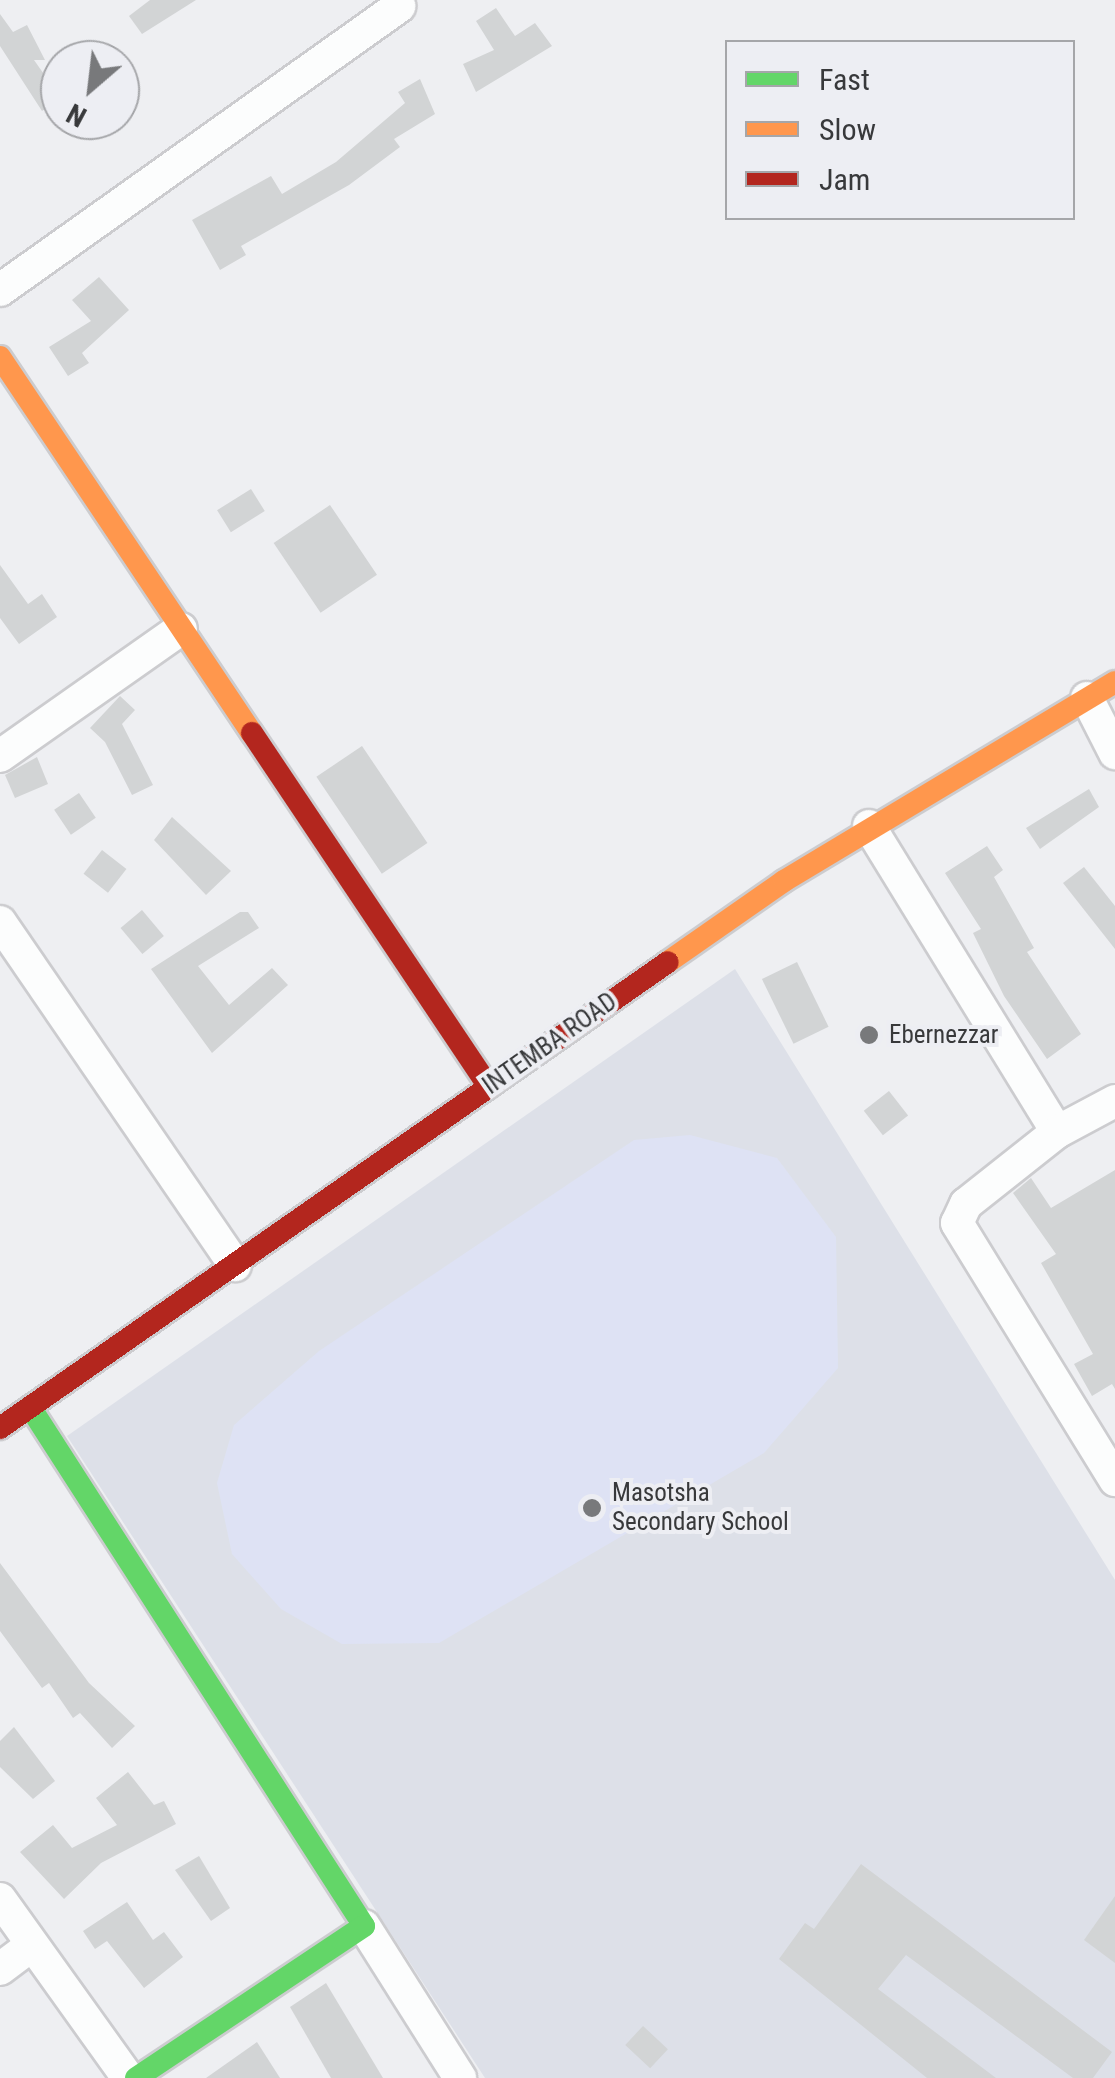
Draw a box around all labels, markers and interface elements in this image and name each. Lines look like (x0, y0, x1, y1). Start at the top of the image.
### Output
north arrow (40, 40, 140, 140)
legend (725, 40, 1075, 220)
text: Fast (819, 62, 870, 97)
text: N (61, 97, 92, 134)
text: Slow (819, 112, 876, 147)
text: Jam (819, 162, 870, 197)
street label: INTEMBA ROAD (477, 987, 623, 1101)
place label: Ebernezzar (889, 1020, 998, 1050)
marker: Ebernezzar (858, 1024, 880, 1046)
place label: Masotsha Secondary School (612, 1479, 789, 1538)
marker: Masotsha Secondary School (581, 1497, 603, 1519)

